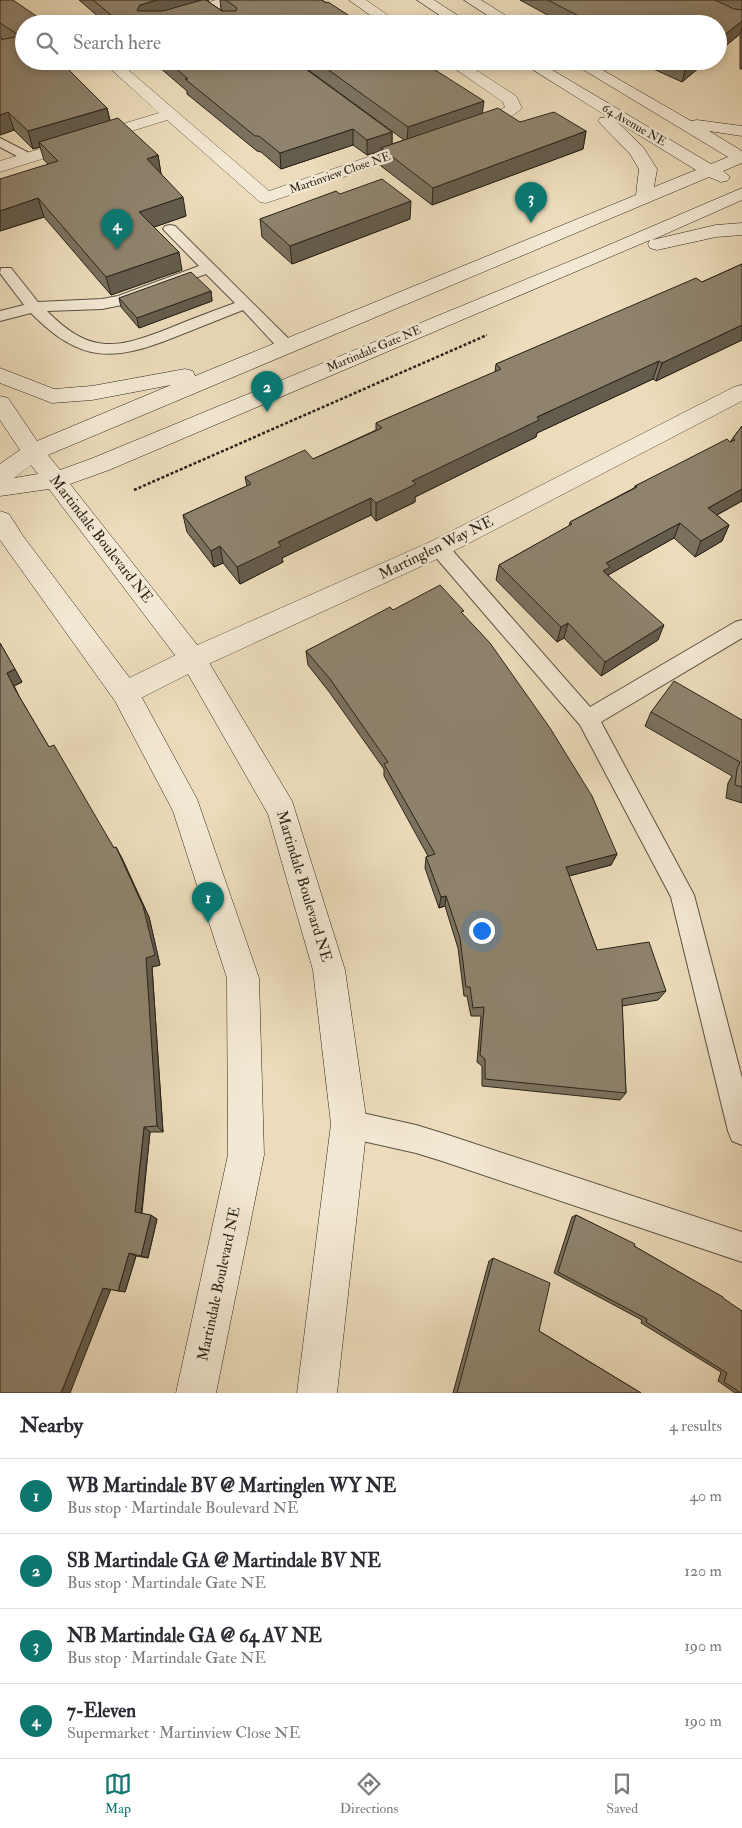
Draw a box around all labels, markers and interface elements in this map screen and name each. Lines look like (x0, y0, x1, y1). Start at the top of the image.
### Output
search box (15, 15, 727, 70)
icon: search (33, 29, 61, 57)
text: Search here (73, 31, 161, 55)
street label: 64 Avenue NE (599, 101, 669, 150)
street label: Martinview Close NE (287, 149, 393, 197)
pin: 3 (515, 182, 547, 223)
pin: 4 (101, 209, 133, 250)
street label: Martindale Gate NE (324, 322, 424, 376)
pin: 2 (251, 371, 283, 412)
street label: Martindale Boulevard NE (45, 471, 157, 607)
street label: Martinglen Way NE (376, 512, 497, 584)
street label: Martindale Boulevard NE (272, 808, 336, 964)
pin: 1 (192, 882, 224, 923)
your location (469, 918, 495, 944)
street label: Martindale Boulevard NE (193, 1205, 245, 1363)
text: Nearby (20, 1412, 83, 1439)
text: 4 results (669, 1416, 722, 1436)
text: WB Martindale BV @ Martinglen WY NE (67, 1474, 396, 1498)
text: 1 (33, 1486, 39, 1506)
text: 40 m (689, 1486, 722, 1506)
text: Bus stop · Martindale Boulevard NE (67, 1498, 299, 1518)
text: SB Martindale GA @ Martindale BV NE (67, 1549, 381, 1573)
text: 2 (32, 1561, 40, 1581)
text: 120 m (684, 1561, 722, 1581)
text: Bus stop · Martindale Gate NE (67, 1573, 266, 1593)
text: NB Martindale GA @ 64 AV NE (67, 1624, 322, 1648)
text: 3 (33, 1636, 39, 1656)
text: 190 m (684, 1636, 722, 1656)
text: Bus stop · Martindale Gate NE (67, 1648, 266, 1668)
text: 7-Eleven (67, 1699, 136, 1723)
text: 4 (32, 1711, 40, 1731)
text: 190 m (684, 1711, 722, 1731)
text: Supermarket · Martinview Close NE (67, 1723, 300, 1743)
tab: Map (104, 1770, 132, 1817)
tab: Directions (340, 1770, 398, 1817)
tab: Saved (606, 1770, 638, 1817)

